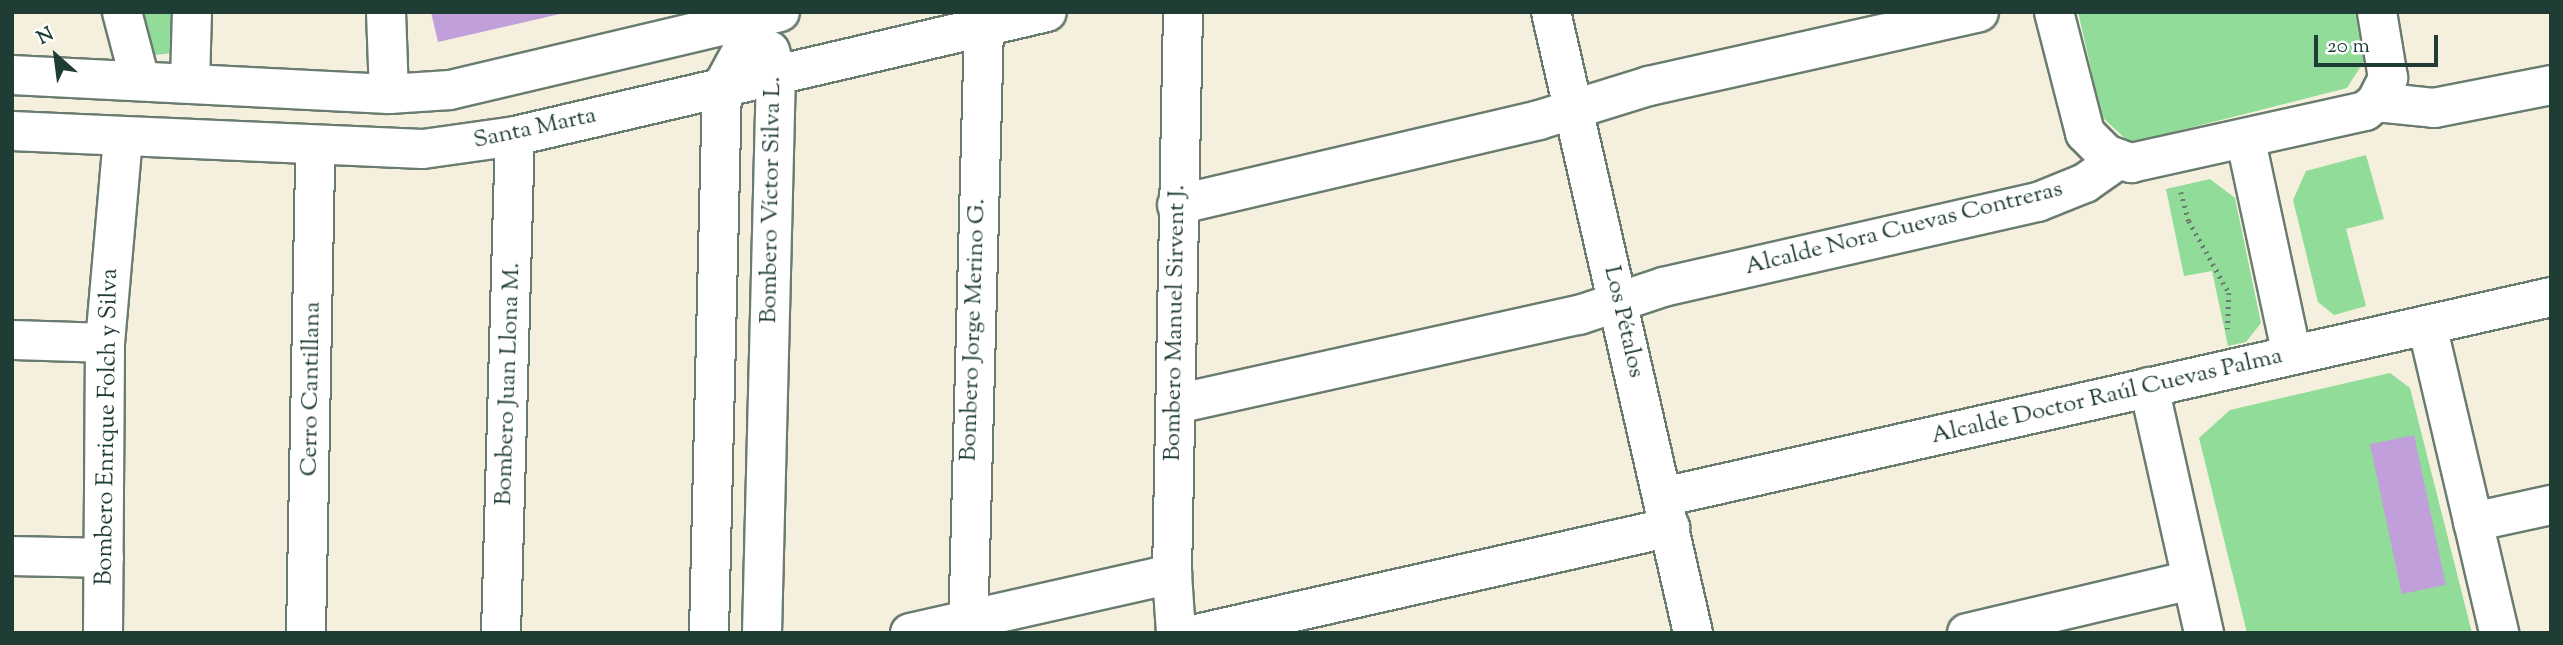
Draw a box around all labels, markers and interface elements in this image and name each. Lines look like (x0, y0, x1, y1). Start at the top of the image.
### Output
north arrow (21, 21, 91, 91)
scale bar (2318, 21, 2442, 65)
text: N (33, 22, 59, 53)
text: 20 m (2327, 32, 2370, 62)
street label: Bombero Víctor Silva L. (755, 76, 789, 324)
street label: Santa Marta (471, 102, 599, 156)
street label: Alcalde Nora Cuevas Contreras (1742, 176, 2066, 282)
street label: Bombero Manuel Sirvent J. (1159, 185, 1193, 461)
street label: Bombero Jorge Merino G. (955, 198, 993, 462)
street label: Bombero Juan Llona M. (490, 262, 528, 506)
street label: Los Pétalos (1596, 263, 1650, 381)
street label: Bombero Enrique Folch y Silva (91, 268, 125, 586)
street label: Cerro Cantillana (296, 301, 328, 477)
street label: Alcalde Doctor Raúl Cuevas Palma (1929, 343, 2285, 451)

